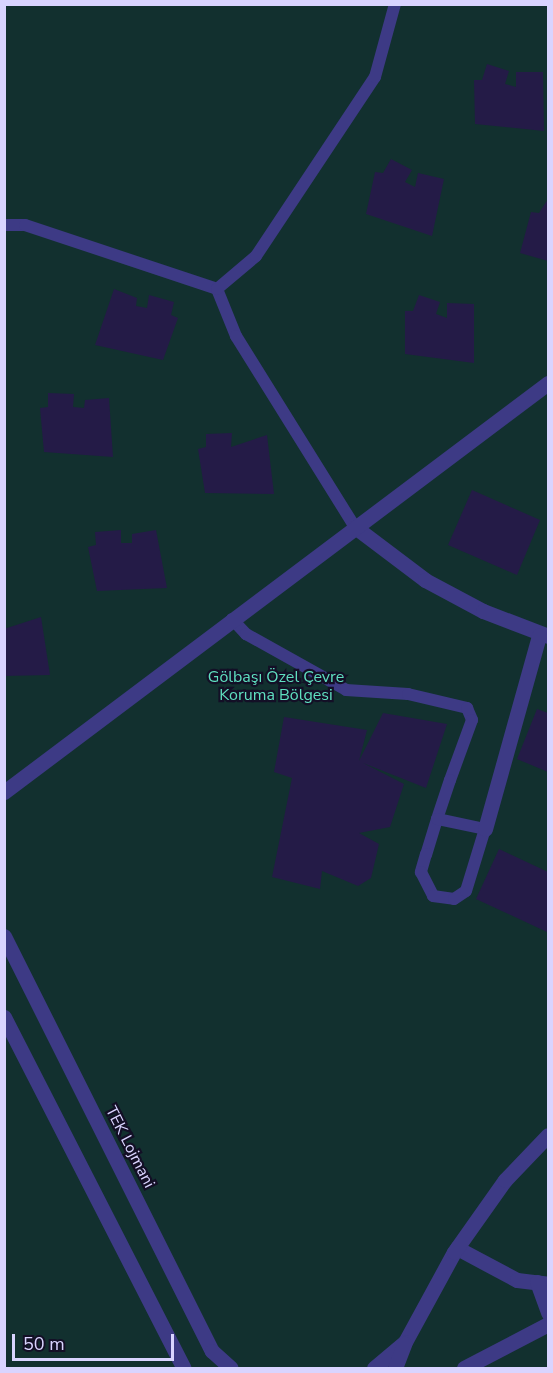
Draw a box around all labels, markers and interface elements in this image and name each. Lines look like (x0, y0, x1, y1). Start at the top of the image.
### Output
park label: Gölbaşı Özel Çevre Koruma Bölgesi (208, 667, 344, 705)
street label: TEK Lojmani (101, 1103, 159, 1191)
scale bar (15, 1322, 177, 1360)
text: 50 m (23, 1332, 65, 1356)

